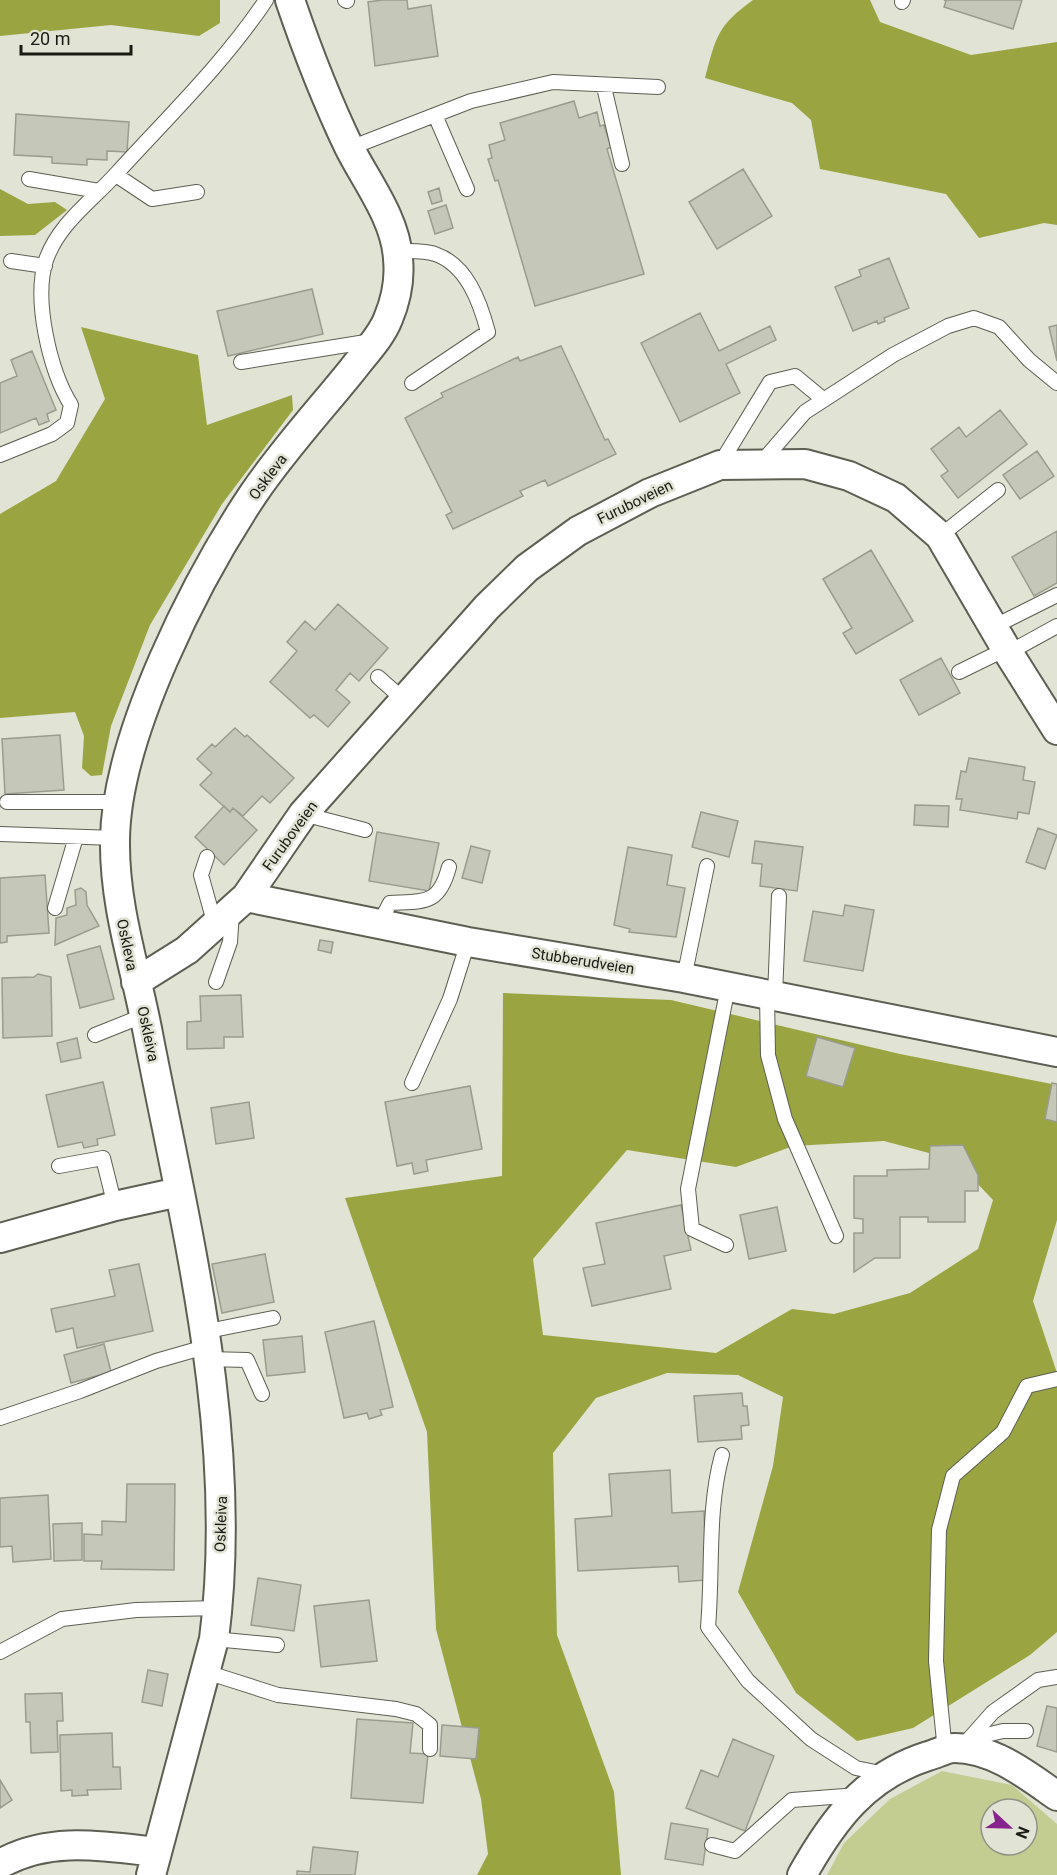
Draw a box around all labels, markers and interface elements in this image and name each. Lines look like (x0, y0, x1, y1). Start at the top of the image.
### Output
scale bar (21, 18, 130, 56)
text: 20 m (30, 28, 70, 49)
street label: Oskleva (245, 451, 291, 503)
street label: Furuboveien (594, 476, 676, 528)
street label: Furuboveien (259, 798, 321, 874)
street label: Oskleva (113, 917, 141, 973)
street label: Stubberudveien (530, 944, 636, 978)
street label: Oskleiva (133, 1005, 163, 1063)
street label: Oskleiva (211, 1496, 231, 1552)
north arrow (979, 1797, 1039, 1857)
text: N (1012, 1824, 1033, 1841)

